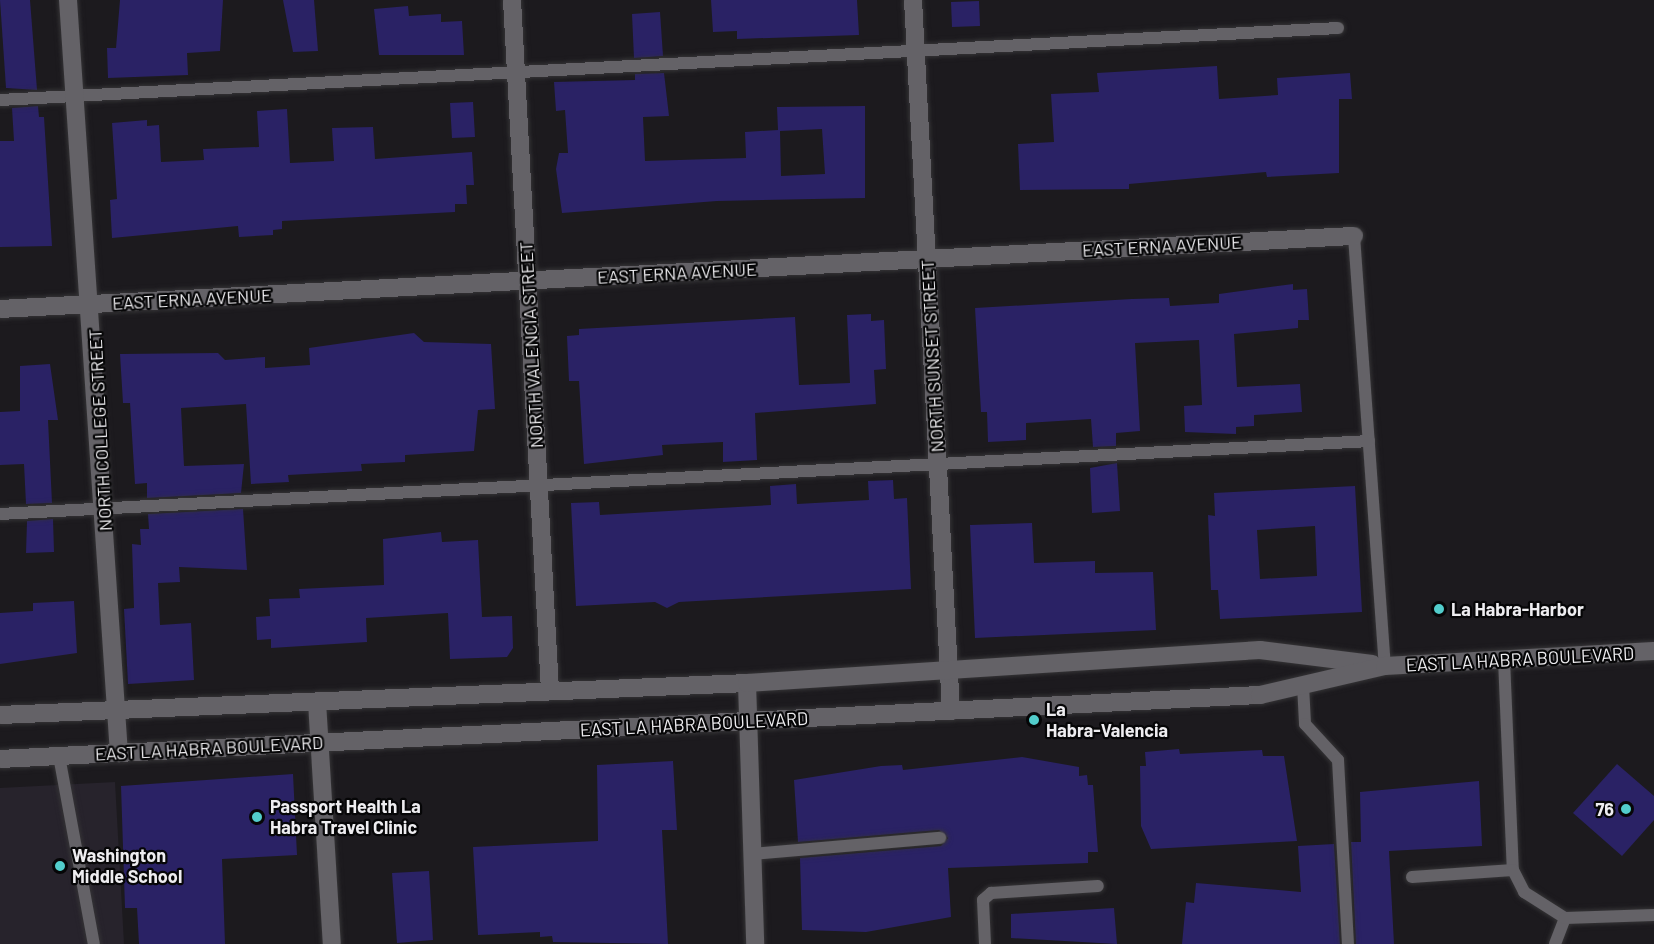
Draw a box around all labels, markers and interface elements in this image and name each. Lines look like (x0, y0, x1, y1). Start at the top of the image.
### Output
street label: EAST ERNA AVENUE (1082, 231, 1242, 261)
street label: NORTH VALENCIA STREET (515, 241, 547, 449)
street label: EAST ERNA AVENUE (597, 258, 757, 288)
street label: NORTH SUNSET STREET (916, 259, 948, 453)
street label: EAST ERNA AVENUE (112, 284, 272, 314)
street label: NORTH COLLEGE STREET (84, 328, 116, 532)
place label: La Habra-Harbor (1451, 598, 1584, 620)
marker: La Habra-Harbor (1432, 602, 1446, 616)
street label: EAST LA HABRA BOULEVARD (1405, 642, 1635, 676)
place label: La Habra-Valencia (1046, 699, 1168, 742)
street label: EAST LA HABRA BOULEVARD (579, 707, 809, 741)
marker: La Habra-Valencia (1027, 713, 1041, 727)
street label: EAST LA HABRA BOULEVARD (94, 731, 324, 765)
place label: Passport Health La Habra Travel Clinic (270, 796, 421, 838)
place label: 76 (1595, 798, 1614, 820)
marker: 76 (1619, 802, 1633, 816)
marker: Passport Health La Habra Travel Clinic (248, 808, 266, 826)
place label: Washington Middle School (72, 845, 182, 888)
marker: Washington Middle School (53, 859, 67, 873)

